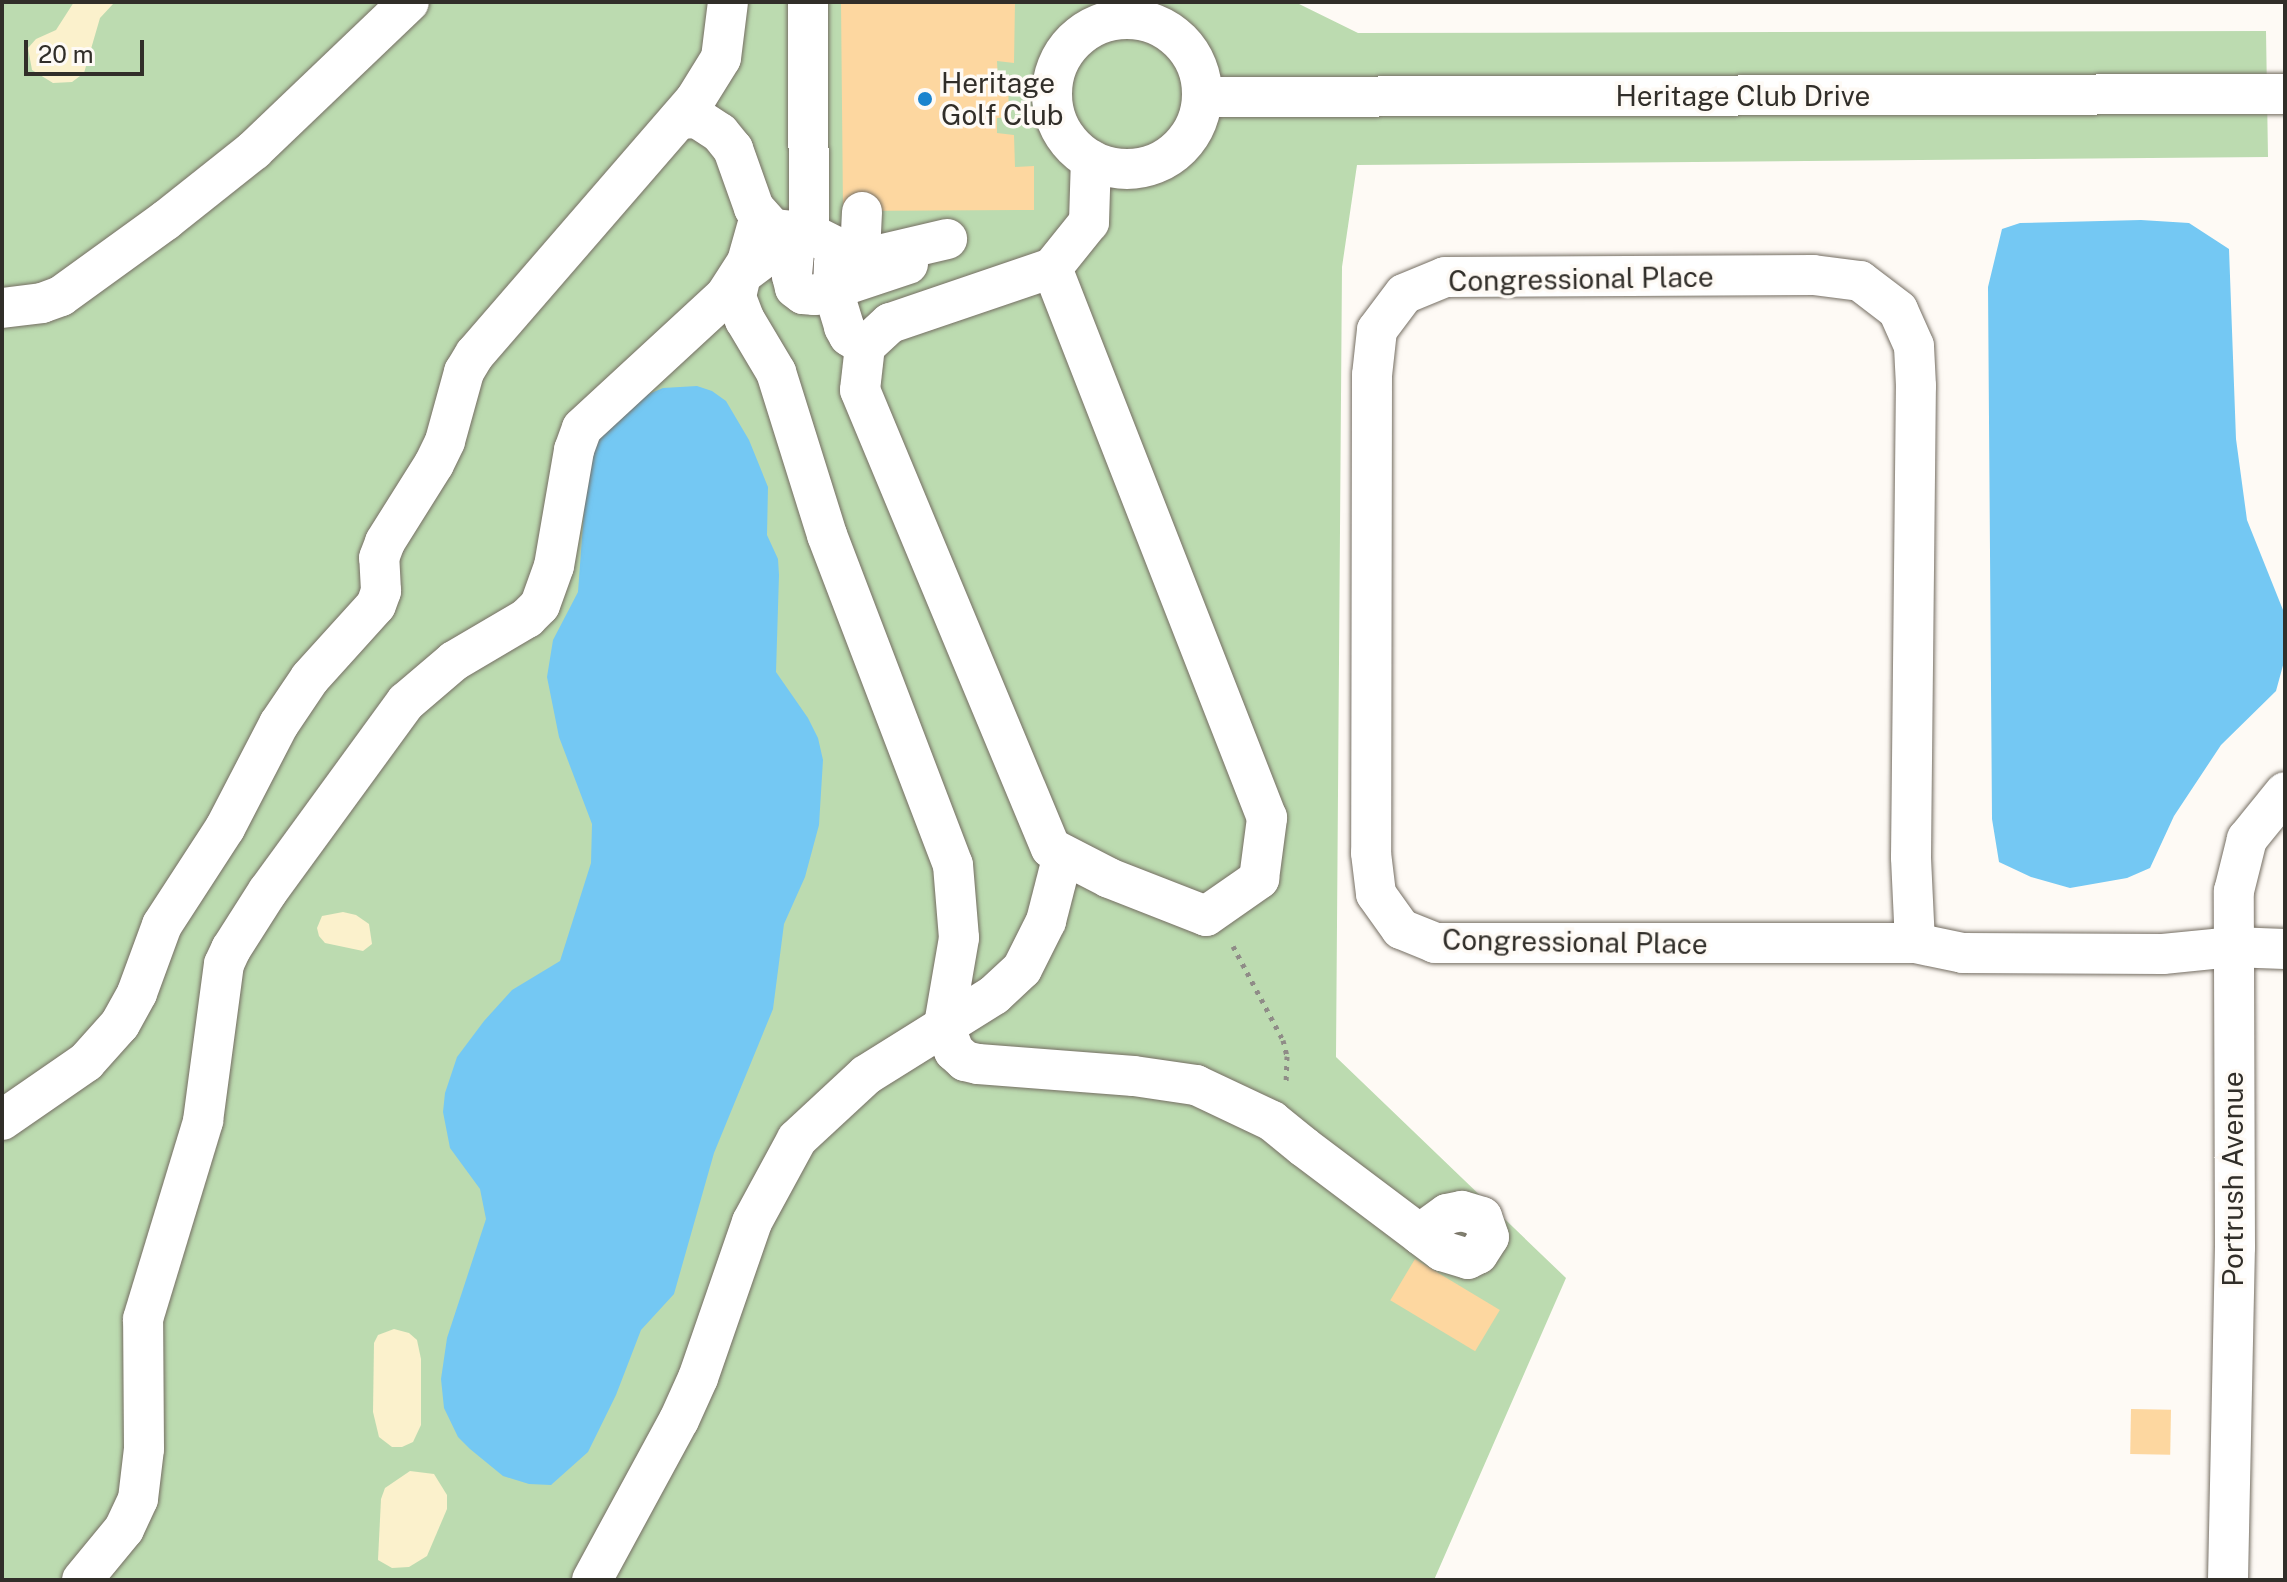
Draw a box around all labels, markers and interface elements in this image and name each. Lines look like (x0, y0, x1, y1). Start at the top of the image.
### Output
scale bar (28, 24, 148, 74)
text: 20 m (38, 40, 94, 68)
place label: Heritage Golf Club (941, 66, 1064, 132)
street label: Heritage Club Drive (1615, 79, 1871, 113)
marker: Heritage Golf Club (916, 90, 934, 108)
street label: Congressional Place (1448, 260, 1714, 298)
street label: Congressional Place (1442, 923, 1708, 961)
street label: Portrush Avenue (2216, 1071, 2250, 1287)

